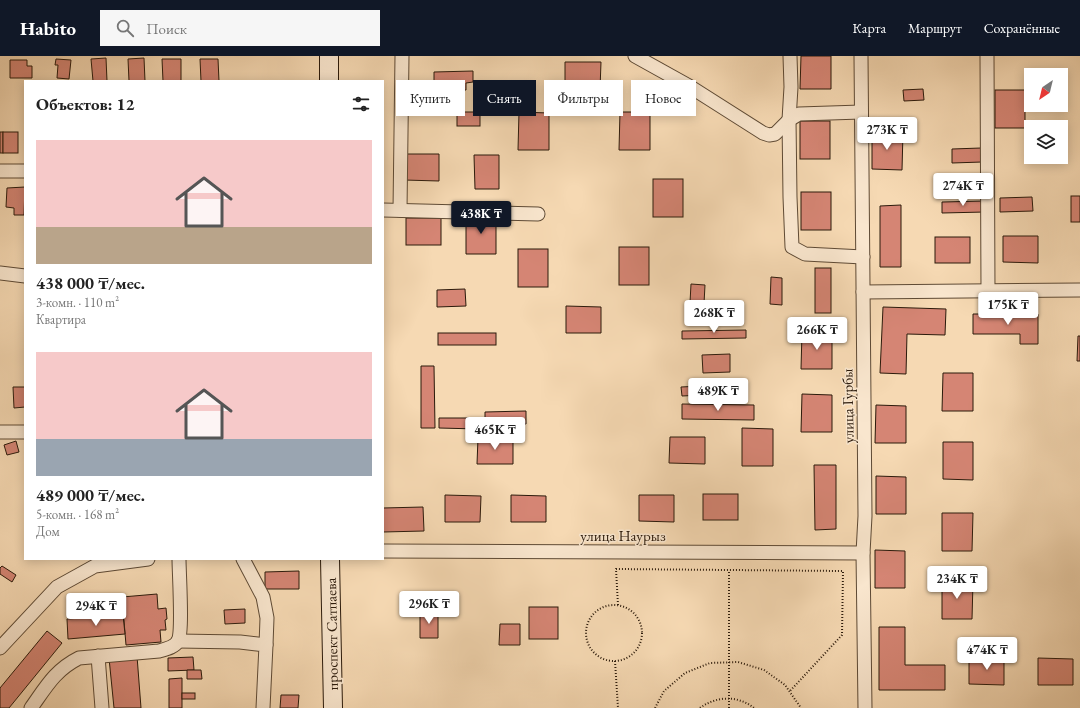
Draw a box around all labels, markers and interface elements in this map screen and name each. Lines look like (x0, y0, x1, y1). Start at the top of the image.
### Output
search box (100, 10, 380, 46)
text: Habito (20, 16, 76, 41)
icon: search (114, 17, 136, 39)
text: Поиск (146, 19, 187, 38)
text: Карта (853, 19, 886, 37)
text: Маршрут (908, 19, 962, 37)
text: Сохранённые (984, 19, 1060, 37)
north arrow (1024, 68, 1068, 112)
map controls (1024, 68, 1068, 164)
chip: Купить (396, 80, 465, 116)
chip: Снять (473, 80, 536, 116)
chip: Фильтры (544, 80, 623, 116)
chip: Новое (631, 80, 696, 116)
text: Объектов: 12 (36, 93, 135, 115)
icon: filters (350, 93, 372, 115)
pin: 273K ₸ (854, 117, 920, 151)
button: layers (1024, 120, 1068, 164)
text: 273K ₸ (866, 121, 908, 138)
icon: home (168, 166, 240, 238)
pin: 274K ₸ (930, 173, 996, 207)
text: 274K ₸ (942, 177, 984, 194)
pin: 438K ₸ (448, 201, 514, 235)
text: 438K ₸ (460, 205, 502, 222)
text: 438 000 ₸/мес. (36, 272, 145, 294)
pin: 175K ₸ (975, 292, 1041, 326)
text: 3-комн. · 110 m² (36, 294, 119, 311)
text: 175K ₸ (987, 296, 1029, 313)
pin: 268K ₸ (681, 300, 747, 334)
text: 268K ₸ (693, 304, 735, 321)
text: Квартира (36, 311, 86, 328)
pin: 266K ₸ (784, 317, 850, 351)
text: 266K ₸ (796, 321, 838, 338)
street label: улица Гурбы (837, 368, 858, 444)
icon: home (168, 378, 240, 450)
pin: 489K ₸ (685, 378, 751, 412)
text: 489K ₸ (697, 382, 739, 399)
pin: 465K ₸ (462, 417, 528, 451)
text: 465K ₸ (474, 421, 516, 438)
text: 489 000 ₸/мес. (36, 484, 145, 506)
text: 5-комн. · 168 m² (36, 506, 119, 523)
text: Дом (36, 523, 60, 540)
street label: улица Наурыз (580, 526, 666, 545)
pin: 234K ₸ (924, 566, 990, 600)
text: 234K ₸ (936, 570, 978, 587)
street label: проспект Сатпаева (321, 577, 342, 691)
pin: 296K ₸ (396, 591, 462, 625)
pin: 294K ₸ (63, 593, 129, 627)
text: 296K ₸ (408, 595, 450, 612)
text: 294K ₸ (75, 597, 117, 614)
pin: 474K ₸ (954, 637, 1020, 671)
text: 474K ₸ (966, 641, 1008, 658)

